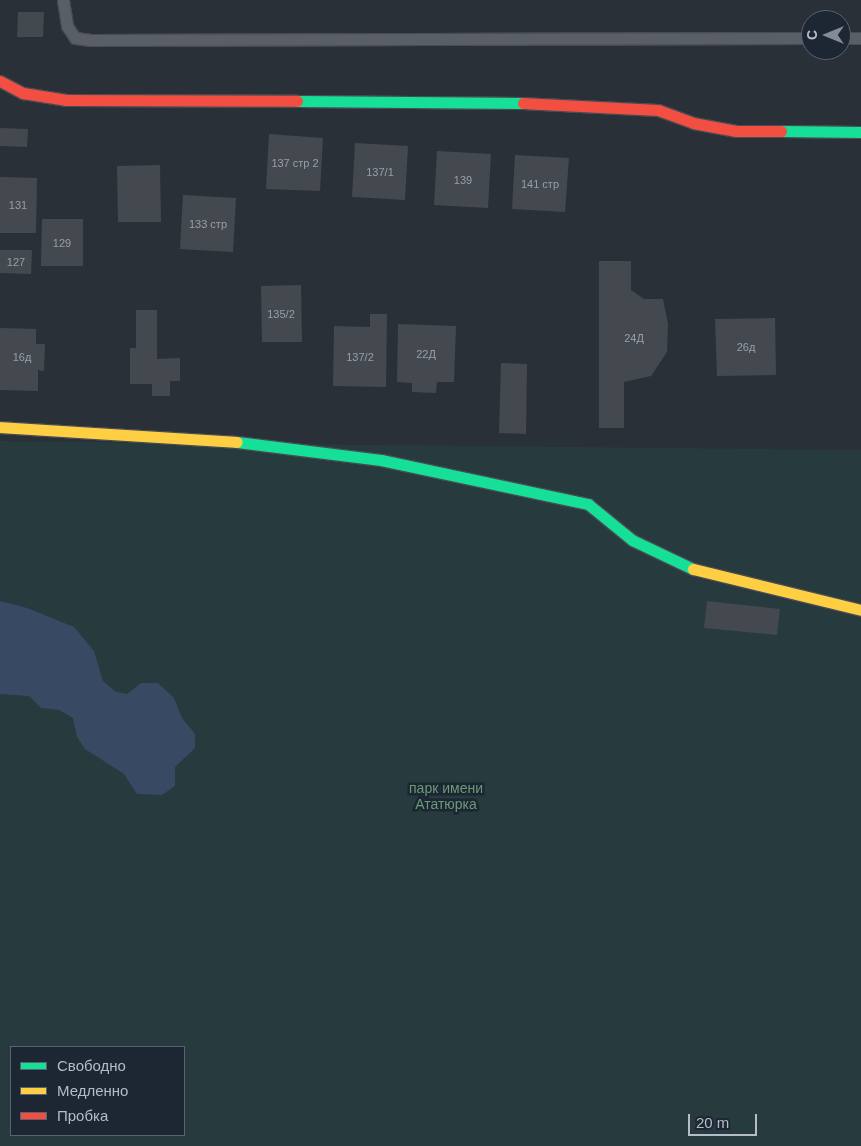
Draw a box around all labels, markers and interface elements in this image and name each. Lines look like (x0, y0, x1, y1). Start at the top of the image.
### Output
north arrow (801, 10, 851, 60)
text: С (804, 30, 820, 40)
house number: 137 стр 2 (271, 156, 319, 170)
house number: 137/1 (366, 165, 394, 179)
house number: 139 (454, 173, 472, 187)
house number: 141 стр (521, 177, 559, 191)
house number: 131 (9, 198, 27, 212)
house number: 133 стр (189, 217, 227, 231)
house number: 129 (53, 236, 71, 250)
house number: 127 (7, 255, 25, 269)
house number: 135/2 (267, 307, 295, 321)
house number: 24Д (624, 331, 644, 345)
house number: 26д (737, 340, 755, 354)
house number: 22Д (416, 347, 436, 361)
house number: 16д (13, 350, 31, 364)
house number: 137/2 (346, 350, 374, 364)
park label: парк имени Ататюрка (409, 780, 483, 812)
legend (10, 1046, 185, 1136)
text: Свободно (57, 1057, 126, 1074)
text: Медленно (57, 1082, 128, 1099)
scale bar (691, 1104, 760, 1136)
text: Пробка (57, 1107, 108, 1124)
text: 20 m (696, 1114, 729, 1131)

